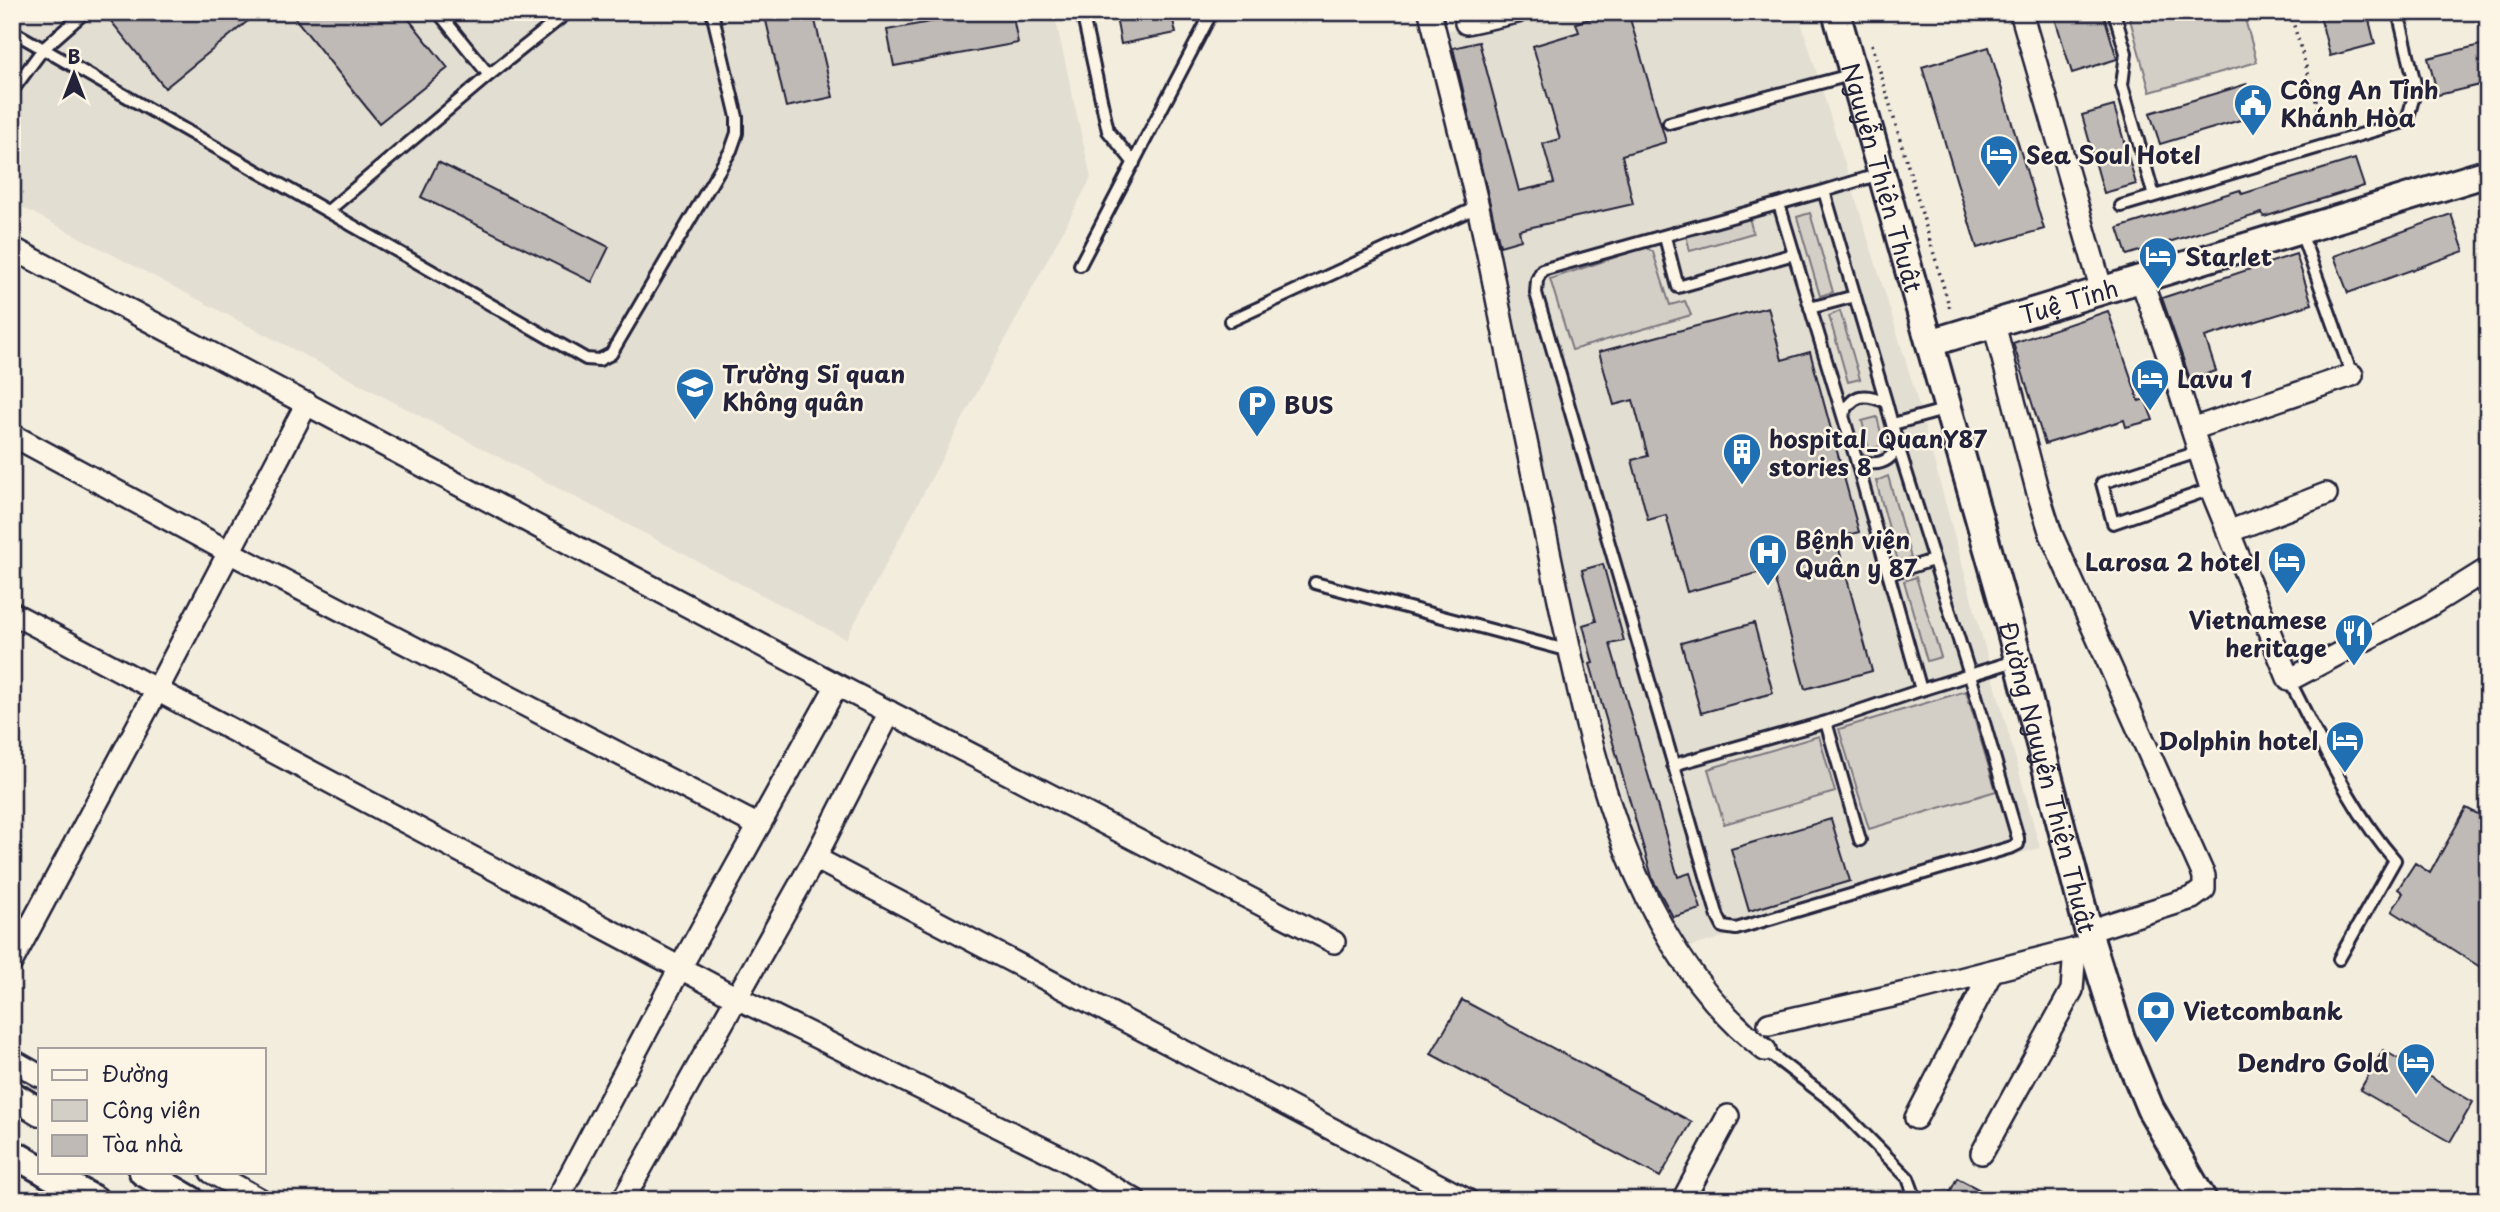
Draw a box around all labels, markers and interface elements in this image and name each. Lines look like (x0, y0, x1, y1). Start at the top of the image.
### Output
north arrow (38, 38, 108, 108)
text: B (67, 42, 81, 70)
street label: Nguyễn Thiện Thuật (1833, 59, 1932, 297)
place label: Công An Tỉnh Khánh Hòa (2280, 71, 2439, 135)
public building icon: Công An Tỉnh Khánh Hòa (2232, 82, 2274, 137)
hotel icon: Sea Soul Hotel (1978, 133, 2020, 188)
place label: Sea Soul Hotel (2026, 136, 2201, 172)
hotel icon: Starlet (2137, 235, 2179, 290)
place label: Starlet (2185, 238, 2272, 274)
street label: Tuệ Tĩnh (2015, 269, 2122, 333)
place label: Trường Sĩ quan Không quân (722, 355, 905, 419)
hotel icon: Lavu 1 (2129, 357, 2171, 412)
place label: Lavu 1 (2177, 360, 2252, 396)
school or university icon: Trường Sĩ quan Không quân (674, 366, 716, 421)
parking icon: BUS (1236, 383, 1278, 438)
place label: BUS (1284, 386, 1333, 422)
place label: hospital_QuanY87 stories 8 (1769, 420, 1987, 484)
building icon: hospital_QuanY87 stories 8 (1721, 431, 1763, 486)
place label: Bệnh viện Quân y 87 (1795, 521, 1918, 585)
hospital icon: Bệnh viện Quân y 87 (1747, 532, 1789, 587)
hotel icon: Larosa 2 hotel (2266, 540, 2308, 595)
place label: Larosa 2 hotel (2085, 543, 2260, 579)
place label: Vietnamese heritage (2189, 601, 2327, 665)
restaurant icon: Vietnamese heritage (2333, 612, 2375, 667)
street label: Đường Nguyễn Thiện Thuật (1991, 617, 2106, 937)
hotel icon: Dolphin hotel (2324, 719, 2366, 774)
place label: Dolphin hotel (2158, 722, 2318, 758)
bank icon: Vietcombank (2135, 989, 2177, 1044)
place label: Vietcombank (2183, 992, 2343, 1028)
hotel icon: Dendro Gold (2395, 1041, 2437, 1096)
place label: Dendro Gold (2237, 1044, 2389, 1080)
legend (38, 1048, 266, 1174)
text: Đường (102, 1057, 169, 1089)
text: Công viên (102, 1093, 201, 1125)
text: Tòa nhà (102, 1127, 182, 1159)

